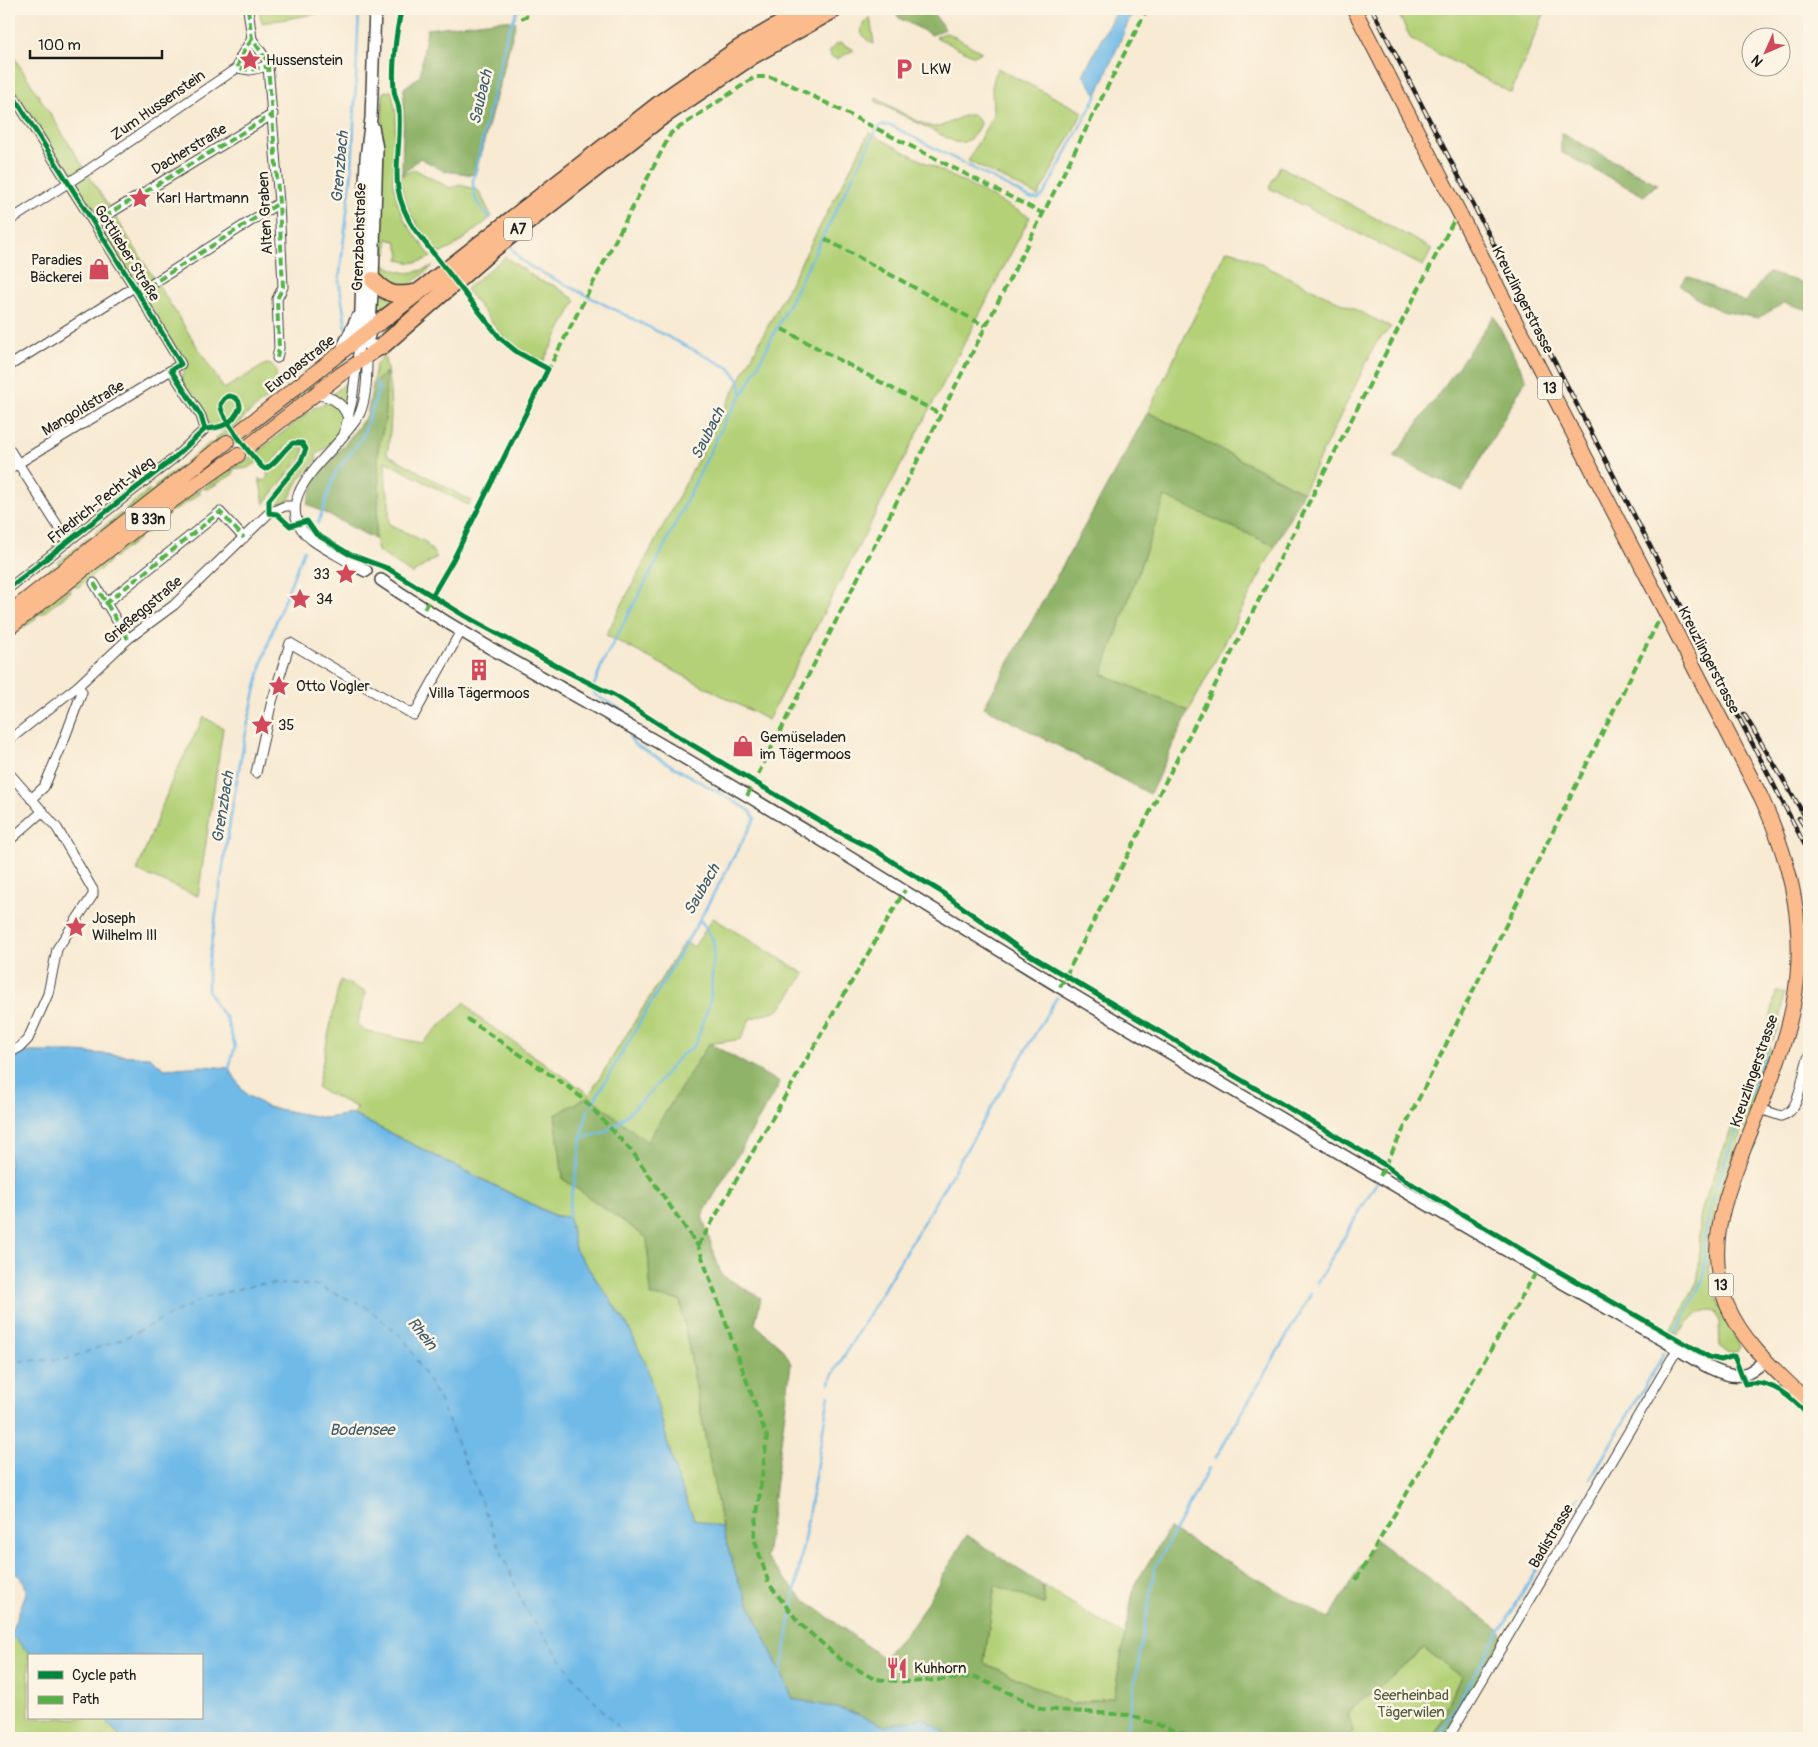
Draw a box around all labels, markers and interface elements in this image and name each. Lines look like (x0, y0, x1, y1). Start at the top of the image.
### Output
scale bar (30, 28, 162, 60)
north arrow (1740, 28, 1790, 78)
text: 100 m (38, 36, 81, 55)
place icon: Hussenstein (237, 47, 263, 73)
place label: Hussenstein (266, 51, 343, 70)
text: N (1748, 51, 1767, 70)
parking icon: LKW (891, 56, 917, 82)
place label: LKW (921, 60, 952, 79)
street label: Zum Hussenstein (107, 66, 209, 145)
water label: Saubach (465, 67, 497, 126)
street label: Dacherstraße (148, 119, 231, 179)
water label: Grenzbach (327, 129, 353, 204)
street label: Alten Graben (254, 171, 277, 255)
street label: Grenzbachstraße (348, 182, 371, 291)
place icon: Karl Hartmann (127, 185, 153, 211)
place label: Karl Hartmann (156, 189, 249, 208)
street label: Gottlieber Straße (89, 202, 164, 305)
road number: A7 (504, 218, 532, 240)
street label: Kreuzlingerstrasse (1487, 244, 1558, 357)
place label: Paradies Bäckerei (30, 251, 82, 287)
shop icon: Paradies Bäckerei (86, 256, 112, 282)
street label: Europastraße (262, 331, 339, 398)
street label: Mangoldstraße (39, 376, 129, 441)
road number: 13 (1538, 376, 1562, 399)
water label: Saubach (686, 403, 730, 463)
street label: Friedrich-Pecht-Weg (44, 453, 159, 548)
road number: B 33n (126, 508, 170, 530)
place icon: 33 (333, 561, 359, 587)
place label: 33 (313, 565, 330, 584)
street label: Grießeggstraße (100, 572, 187, 649)
place icon: 34 (287, 586, 313, 612)
place label: 34 (316, 590, 333, 609)
street label: Kreuzlingerstrasse (1673, 604, 1744, 717)
building icon: Villa Tägermoos (466, 657, 492, 683)
place icon: Otto Vogler (266, 673, 292, 699)
place label: Otto Vogler (296, 677, 370, 696)
place label: Villa Tägermoos (429, 684, 530, 703)
place icon: 35 (249, 712, 275, 738)
place label: 35 (278, 716, 295, 735)
place label: Gemüseladen im Tägermoos (760, 728, 851, 764)
shop icon: Gemüseladen im Tägermoos (730, 733, 756, 759)
water label: Grenzbach (207, 769, 239, 844)
water label: Saubach (679, 859, 725, 919)
place label: Joseph Wilhelm Ill (92, 909, 157, 945)
place icon: Joseph Wilhelm Ill (63, 914, 89, 940)
street label: Kreuzlingerstrasse (1726, 1012, 1783, 1130)
road number: 13 (1708, 1274, 1734, 1296)
water label: Rhein (403, 1313, 442, 1355)
water label: Bodensee (330, 1420, 397, 1440)
street label: Badistrasse (1525, 1500, 1578, 1572)
legend (28, 1654, 202, 1720)
restaurant icon: Kuhhorn (884, 1655, 910, 1681)
place label: Kuhhorn (914, 1659, 967, 1678)
text: Cycle path (72, 1666, 136, 1685)
park label: Seerheinbad Tägerwilen (1373, 1686, 1449, 1722)
text: Path (72, 1690, 99, 1709)

